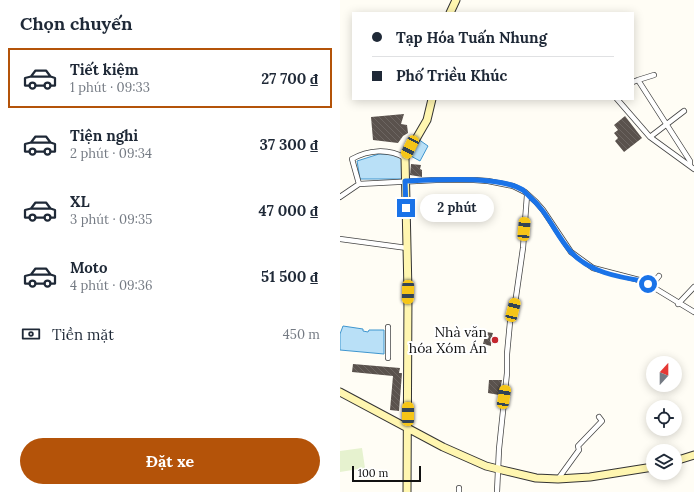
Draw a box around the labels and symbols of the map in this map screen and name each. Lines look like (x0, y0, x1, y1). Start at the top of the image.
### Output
car (399, 134, 421, 160)
callout: 2 phút (420, 194, 494, 222)
route end (397, 199, 415, 217)
car (517, 217, 531, 241)
route start (639, 275, 657, 293)
car (402, 280, 414, 304)
car (504, 297, 522, 323)
place label: Nhà văn hóa Xóm Án (409, 323, 488, 357)
marker: Nhà văn hóa Xóm Án (490, 335, 500, 345)
north arrow (646, 356, 682, 392)
car (496, 384, 512, 410)
car (402, 402, 414, 426)
scale bar (352, 464, 421, 483)

